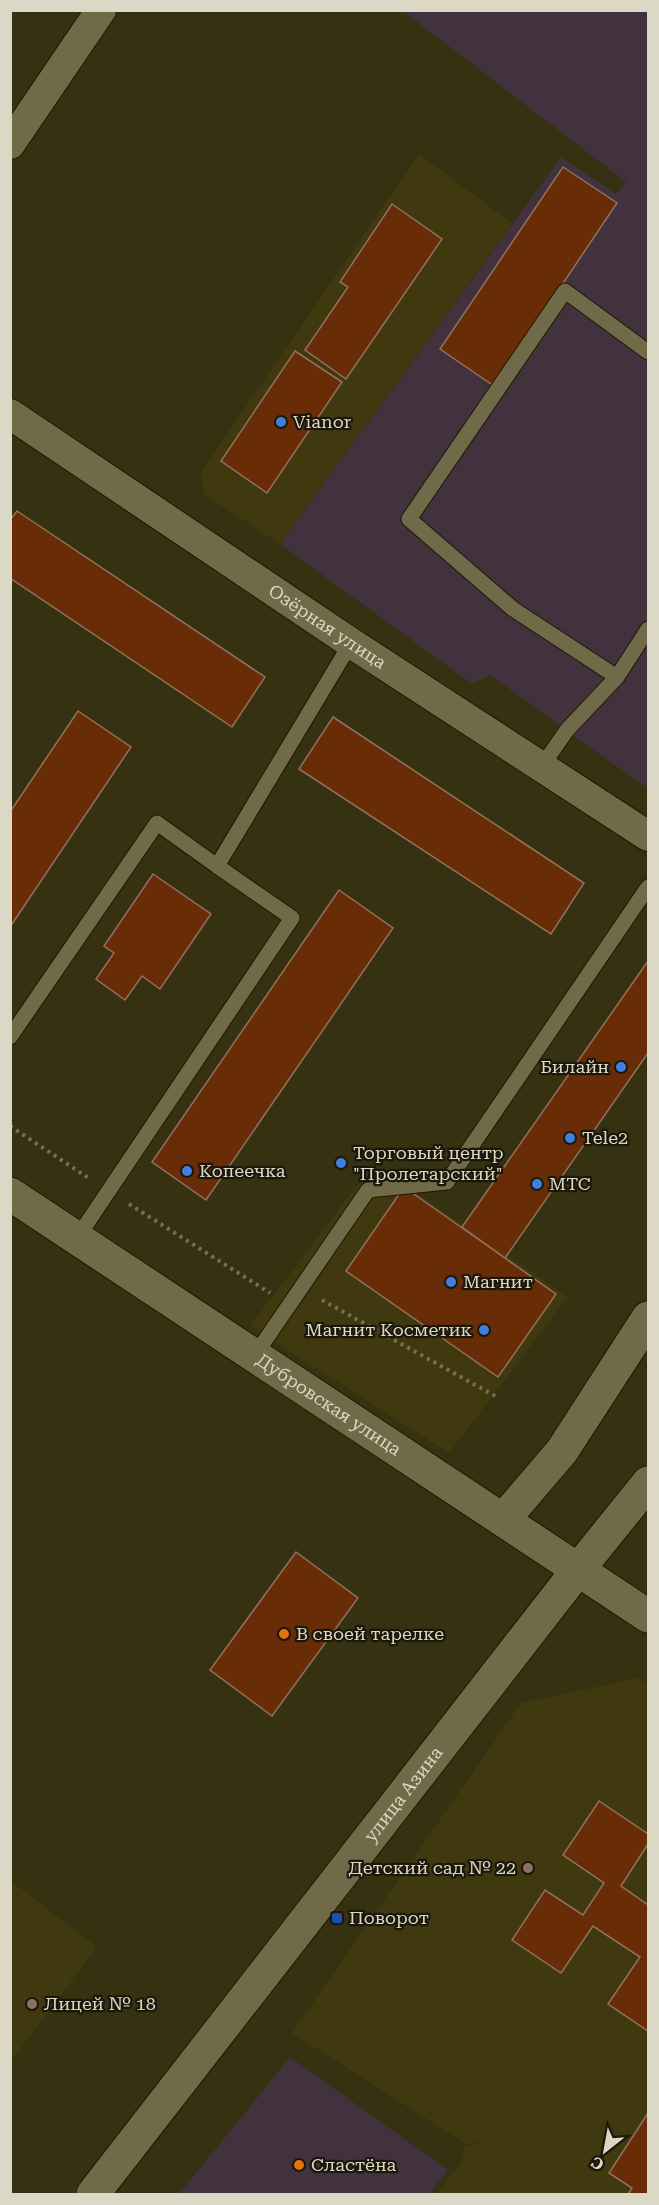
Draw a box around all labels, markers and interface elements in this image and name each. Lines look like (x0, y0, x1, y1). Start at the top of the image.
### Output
place label: Vianor (293, 411, 351, 432)
marker: Vianor (274, 415, 288, 429)
street label: Озёрная улица (265, 580, 390, 673)
place label: Билайн (540, 1056, 609, 1077)
marker: Билайн (614, 1060, 628, 1074)
place label: Tele2 (582, 1127, 628, 1148)
marker: Tele2 (563, 1131, 577, 1145)
place label: Торговый центр "Пролетарский" (353, 1142, 504, 1184)
marker: Торговый центр "Пролетарский" (334, 1156, 348, 1170)
place label: Копеечка (199, 1160, 286, 1181)
marker: Копеечка (180, 1164, 194, 1178)
place label: МТС (549, 1173, 591, 1194)
marker: МТС (530, 1177, 544, 1191)
place label: Магнит (463, 1271, 533, 1292)
marker: Магнит (444, 1275, 458, 1289)
place label: Магнит Косметик (306, 1319, 472, 1340)
marker: Магнит Косметик (477, 1323, 491, 1337)
street label: Дубровская улица (252, 1349, 405, 1460)
place label: В своей тарелке (296, 1623, 444, 1644)
marker: В своей тарелке (277, 1627, 291, 1641)
street label: улица Азина (359, 1742, 447, 1846)
place label: Детский сад № 22 (348, 1857, 516, 1878)
marker: Детский сад № 22 (521, 1861, 535, 1875)
place label: Поворот (349, 1907, 429, 1928)
marker: Поворот (330, 1911, 344, 1925)
place label: Лицей № 18 (44, 1993, 156, 2014)
marker: Лицей № 18 (25, 1997, 39, 2011)
north arrow (575, 2121, 635, 2181)
text: С (588, 2152, 607, 2174)
place label: Сластёна (311, 2154, 397, 2175)
marker: Сластёна (292, 2158, 306, 2172)

